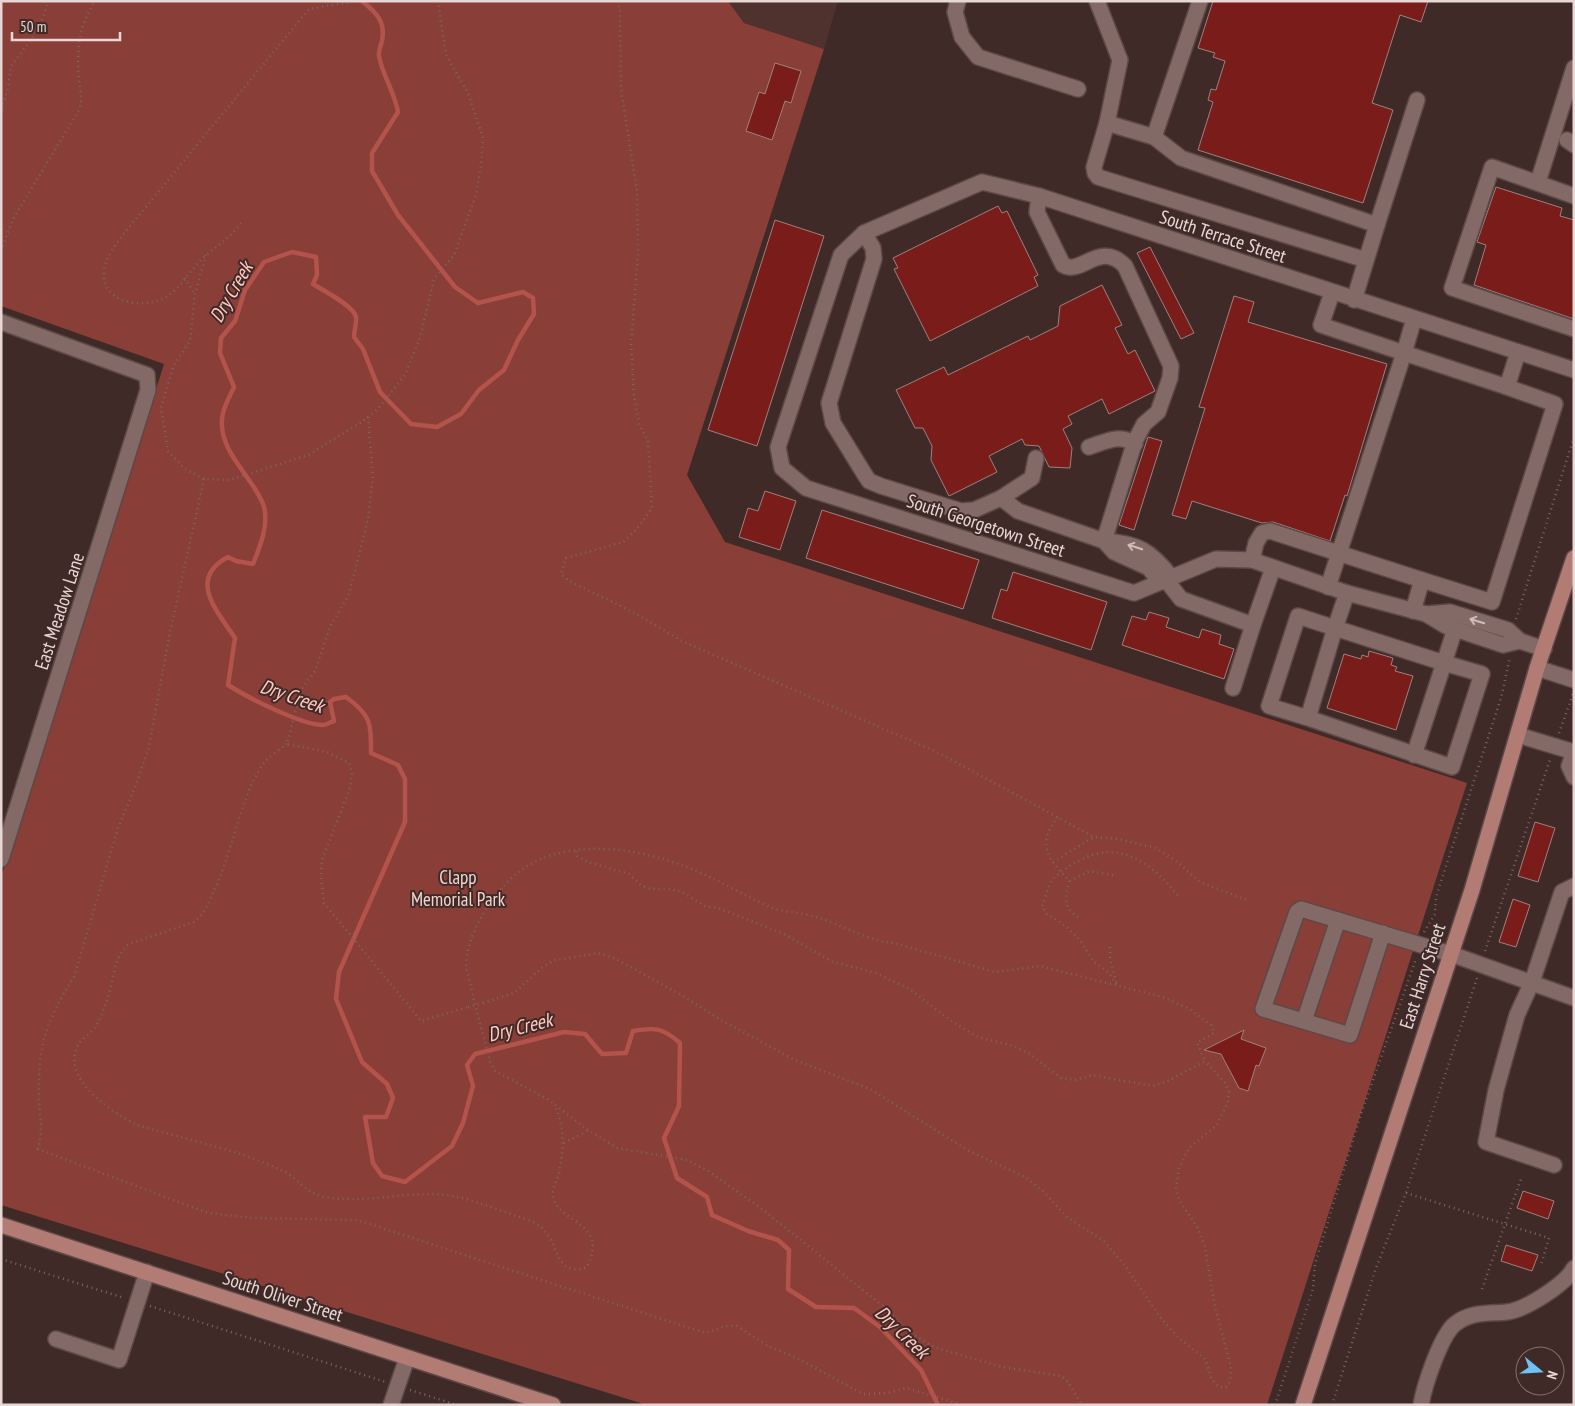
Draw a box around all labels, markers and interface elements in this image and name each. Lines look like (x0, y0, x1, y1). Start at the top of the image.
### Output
scale bar (12, 10, 120, 42)
text: 50 m (20, 17, 46, 36)
street label: South Terrace Street (1157, 204, 1290, 268)
water label: Dry Creek (203, 255, 260, 327)
street label: South Georgetown Street (904, 488, 1069, 562)
one-way arrow (1127, 542, 1143, 552)
street label: East Meadow Lane (29, 549, 89, 672)
one-way arrow (1470, 615, 1486, 625)
water label: Dry Creek (257, 673, 329, 720)
park label: Clapp Memorial Park (411, 865, 506, 911)
street label: East Harry Street (1394, 919, 1451, 1032)
water label: Dry Creek (485, 1006, 557, 1048)
street label: South Oliver Street (220, 1265, 347, 1327)
water label: Dry Creek (869, 1300, 936, 1366)
north arrow (1515, 1346, 1565, 1396)
text: N (1543, 1369, 1562, 1381)

